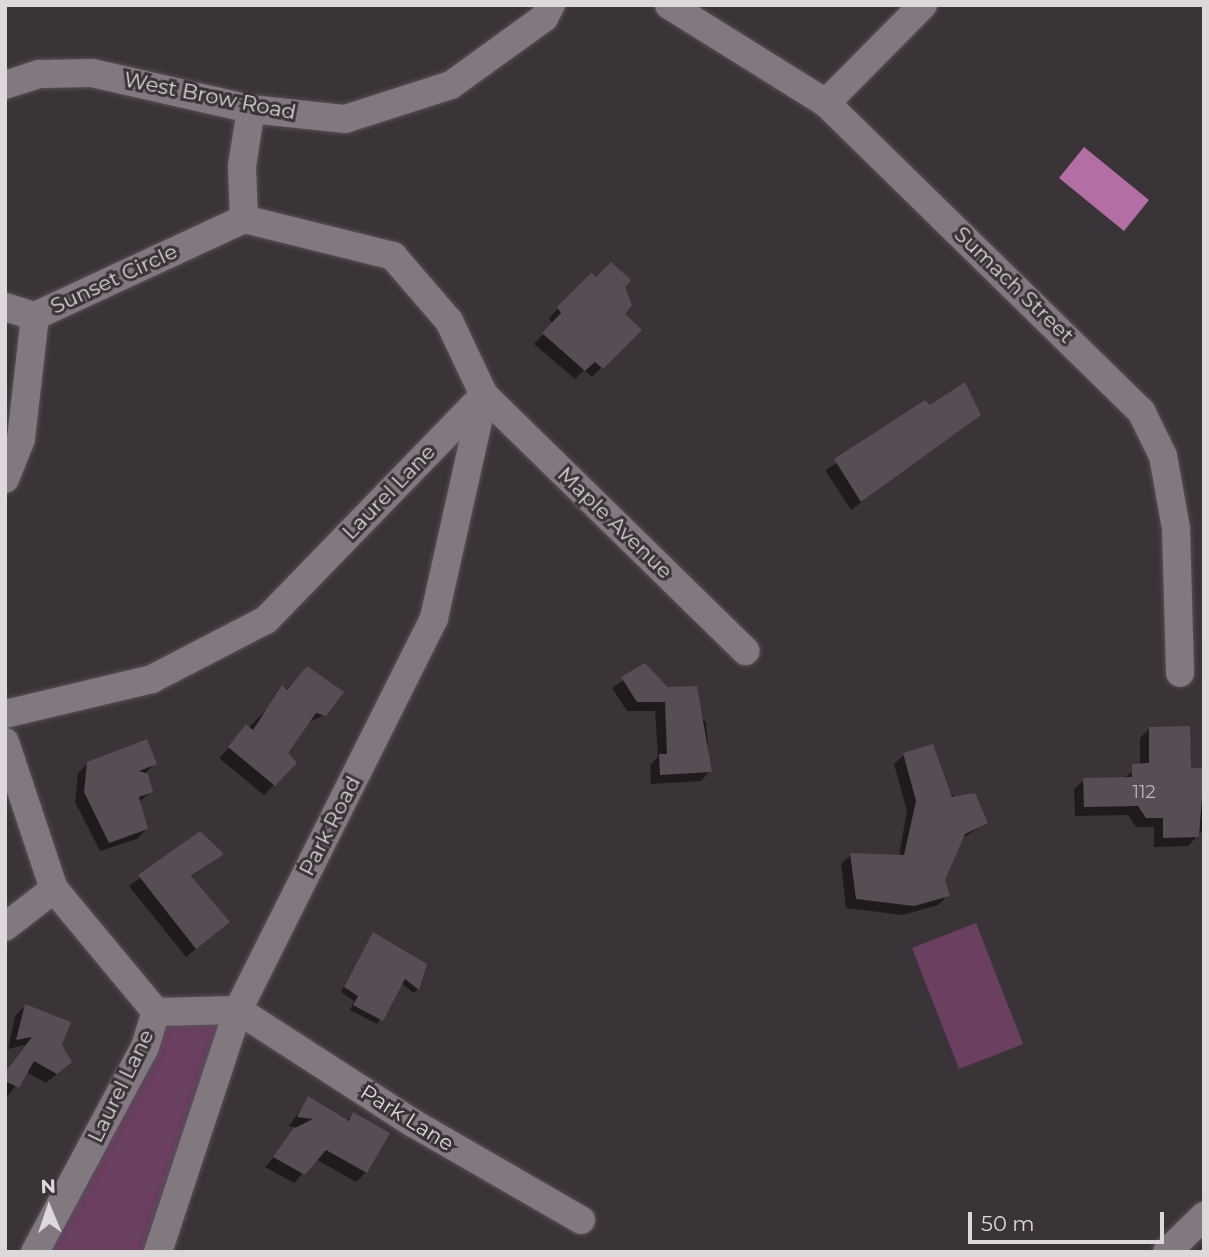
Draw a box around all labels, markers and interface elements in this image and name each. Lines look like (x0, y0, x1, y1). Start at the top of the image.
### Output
street label: West Brow Road (122, 67, 298, 125)
street label: Sumach Street (949, 222, 1079, 348)
street label: Sunset Circle (47, 239, 181, 319)
street label: Laurel Lane (337, 439, 441, 545)
street label: Maple Avenue (552, 462, 678, 584)
street label: Park Road (294, 772, 366, 880)
house number: 112 (1132, 781, 1156, 803)
street label: Laurel Lane (83, 1025, 159, 1147)
street label: Park Lane (356, 1079, 458, 1157)
north arrow (14, 1173, 84, 1243)
text: N (40, 1175, 56, 1198)
scale bar (971, 1198, 1167, 1242)
text: 50 m (981, 1211, 1035, 1236)

